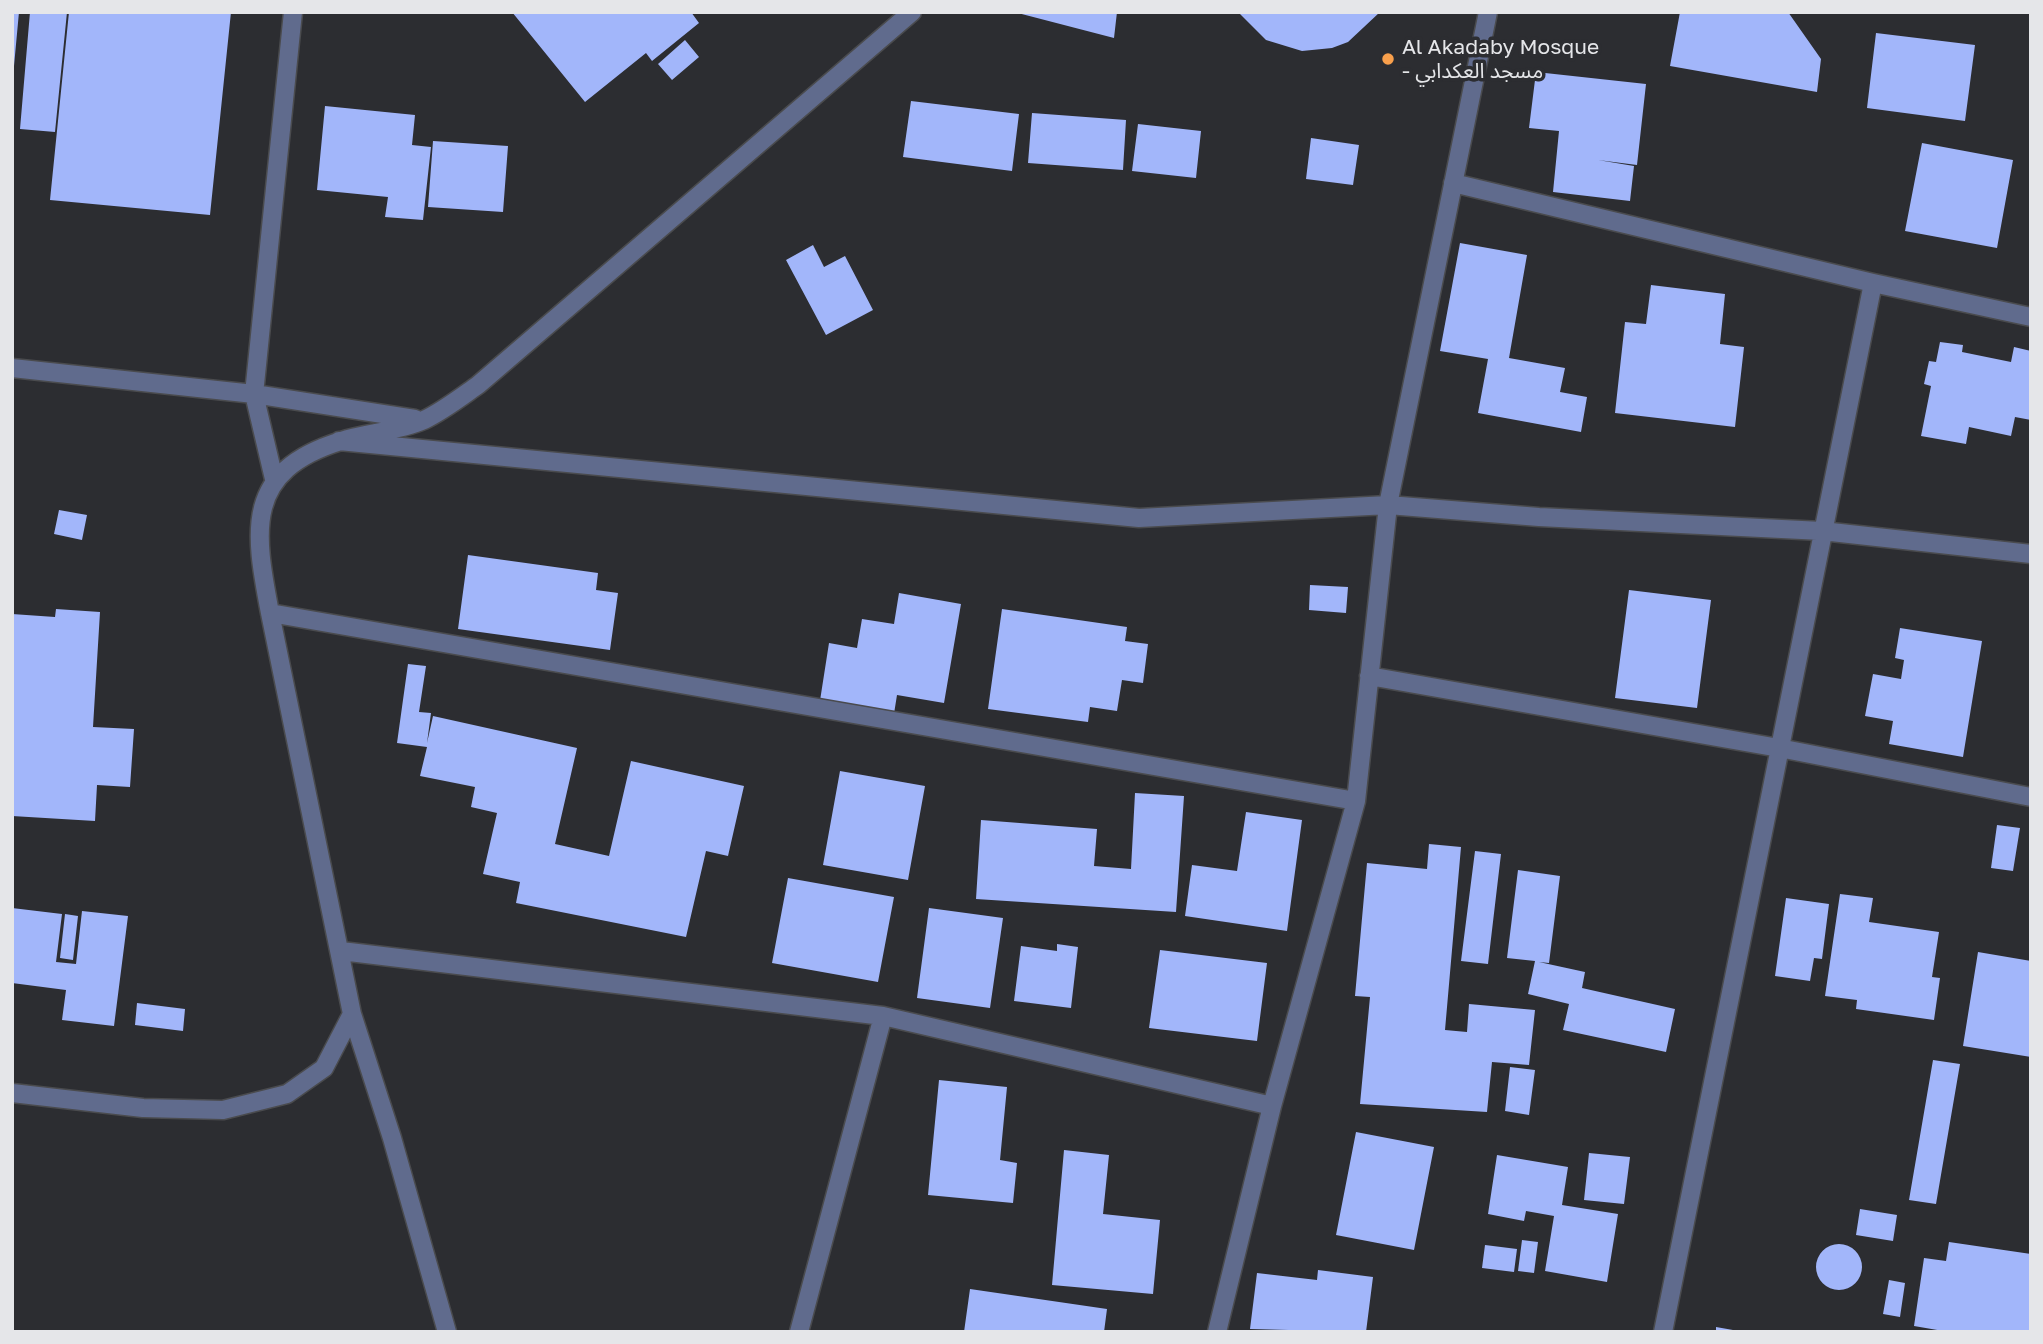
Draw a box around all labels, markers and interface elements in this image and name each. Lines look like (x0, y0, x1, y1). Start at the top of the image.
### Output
place label: Al Akadaby Mosque - مسجد العكدابي (1402, 34, 1599, 84)
marker: Al Akadaby Mosque - مسجد العكدابي (1380, 51, 1396, 67)

